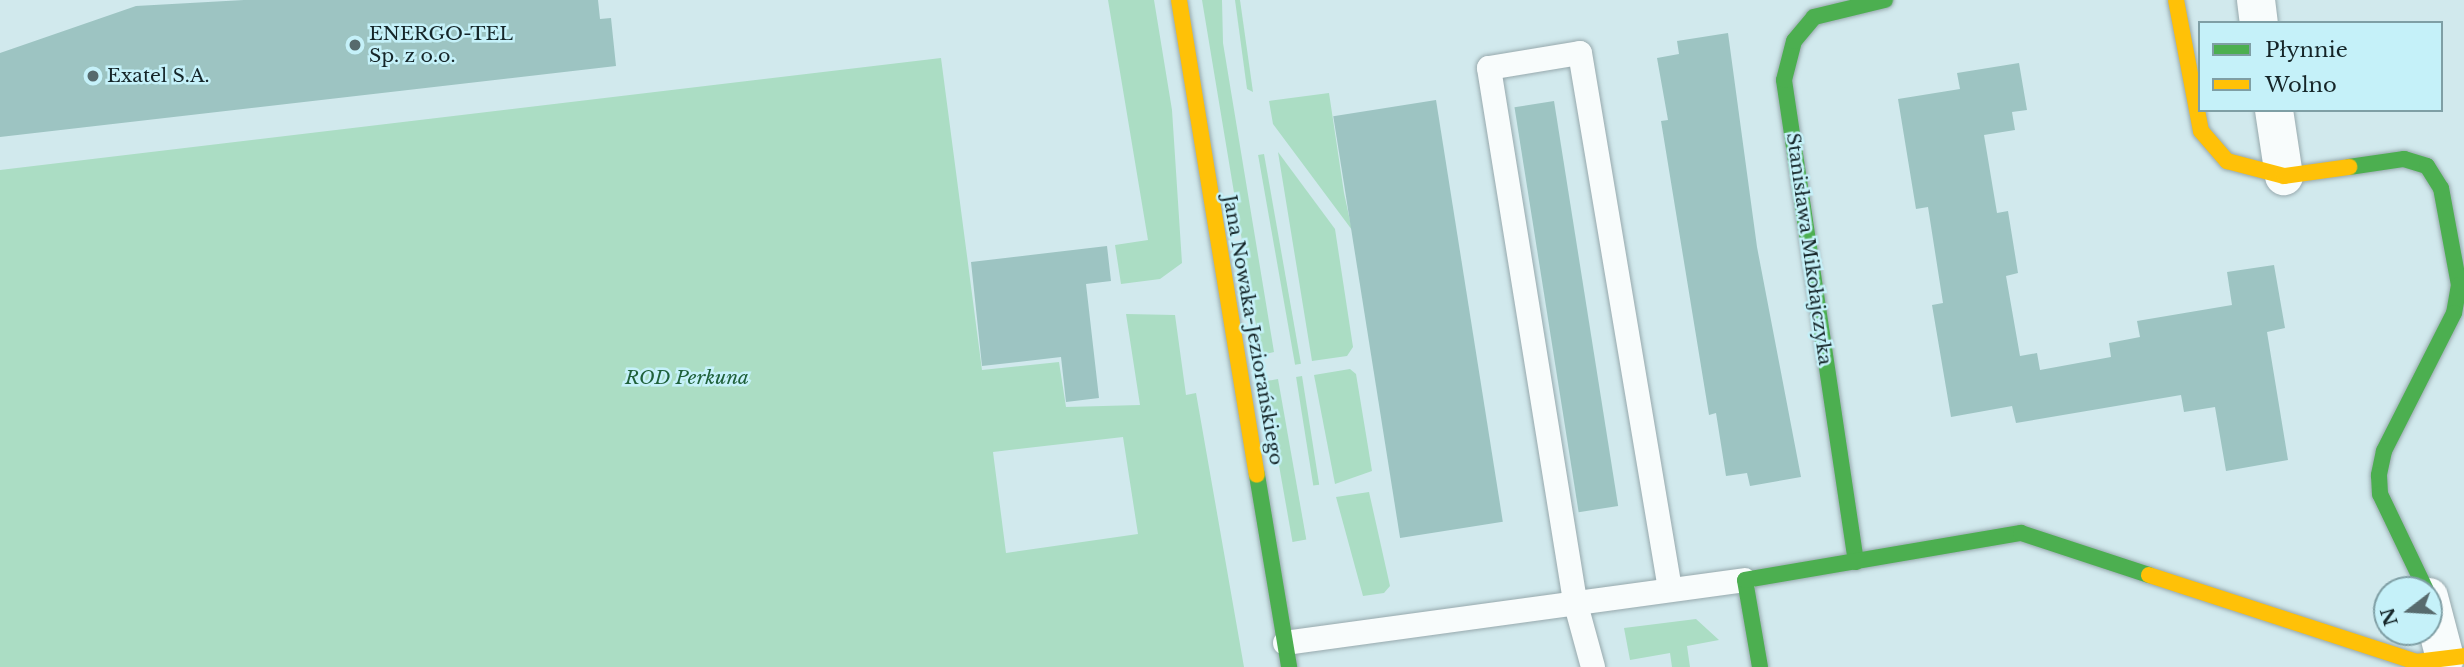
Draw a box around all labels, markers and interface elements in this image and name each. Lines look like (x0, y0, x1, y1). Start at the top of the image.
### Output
legend (2198, 21, 2443, 112)
place label: ENERGO-TEL Sp. z o.o. (369, 23, 513, 67)
marker: ENERGO-TEL Sp. z o.o. (347, 37, 363, 53)
text: Płynnie (2265, 37, 2348, 63)
place label: Exatel S.A. (107, 65, 210, 87)
marker: Exatel S.A. (85, 68, 101, 84)
text: Wolno (2265, 72, 2337, 98)
street label: Stanisława Mikołajczyka (1781, 131, 1837, 367)
street label: Jana Nowaka-Jeziorańskiego (1218, 193, 1288, 467)
park label: ROD Perkuna (625, 367, 749, 389)
north arrow (2373, 576, 2443, 646)
text: N (2376, 605, 2403, 629)

